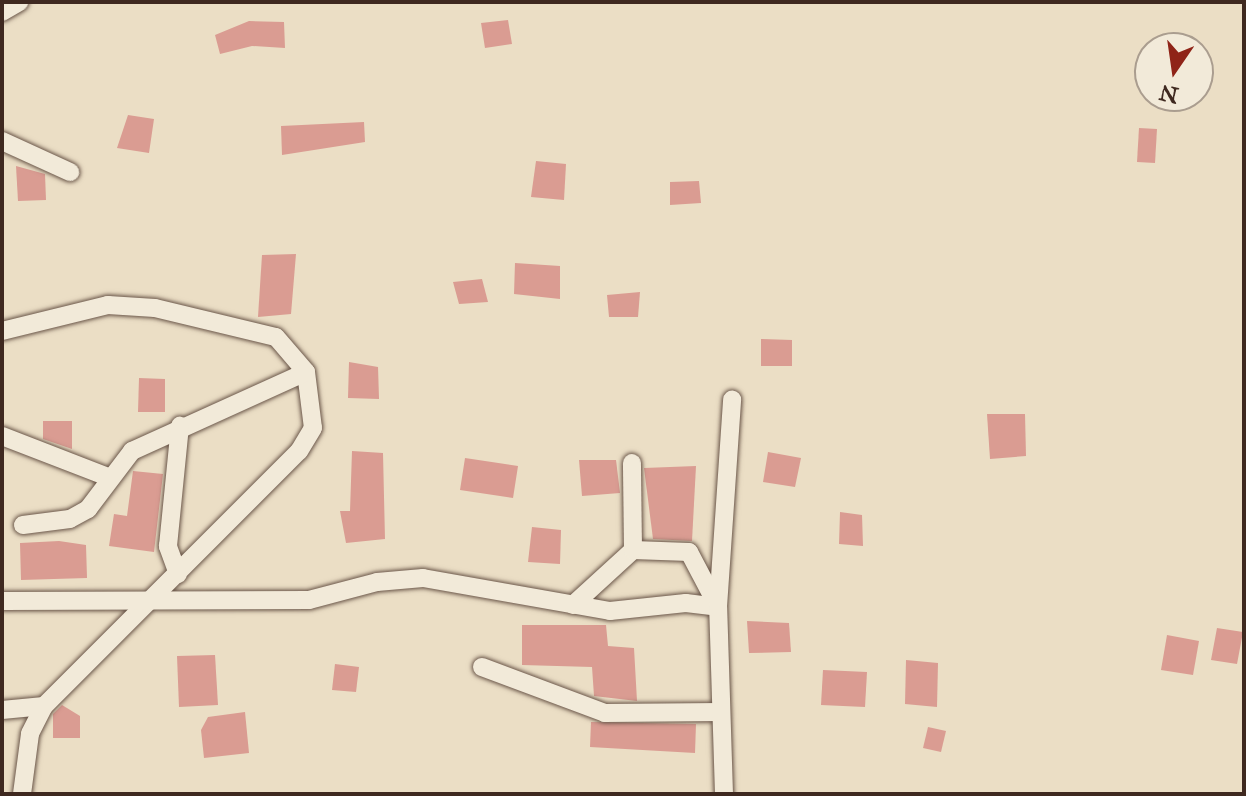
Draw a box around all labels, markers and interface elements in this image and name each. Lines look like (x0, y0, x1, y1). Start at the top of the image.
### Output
north arrow (1134, 32, 1214, 112)
text: N (1157, 79, 1181, 109)

